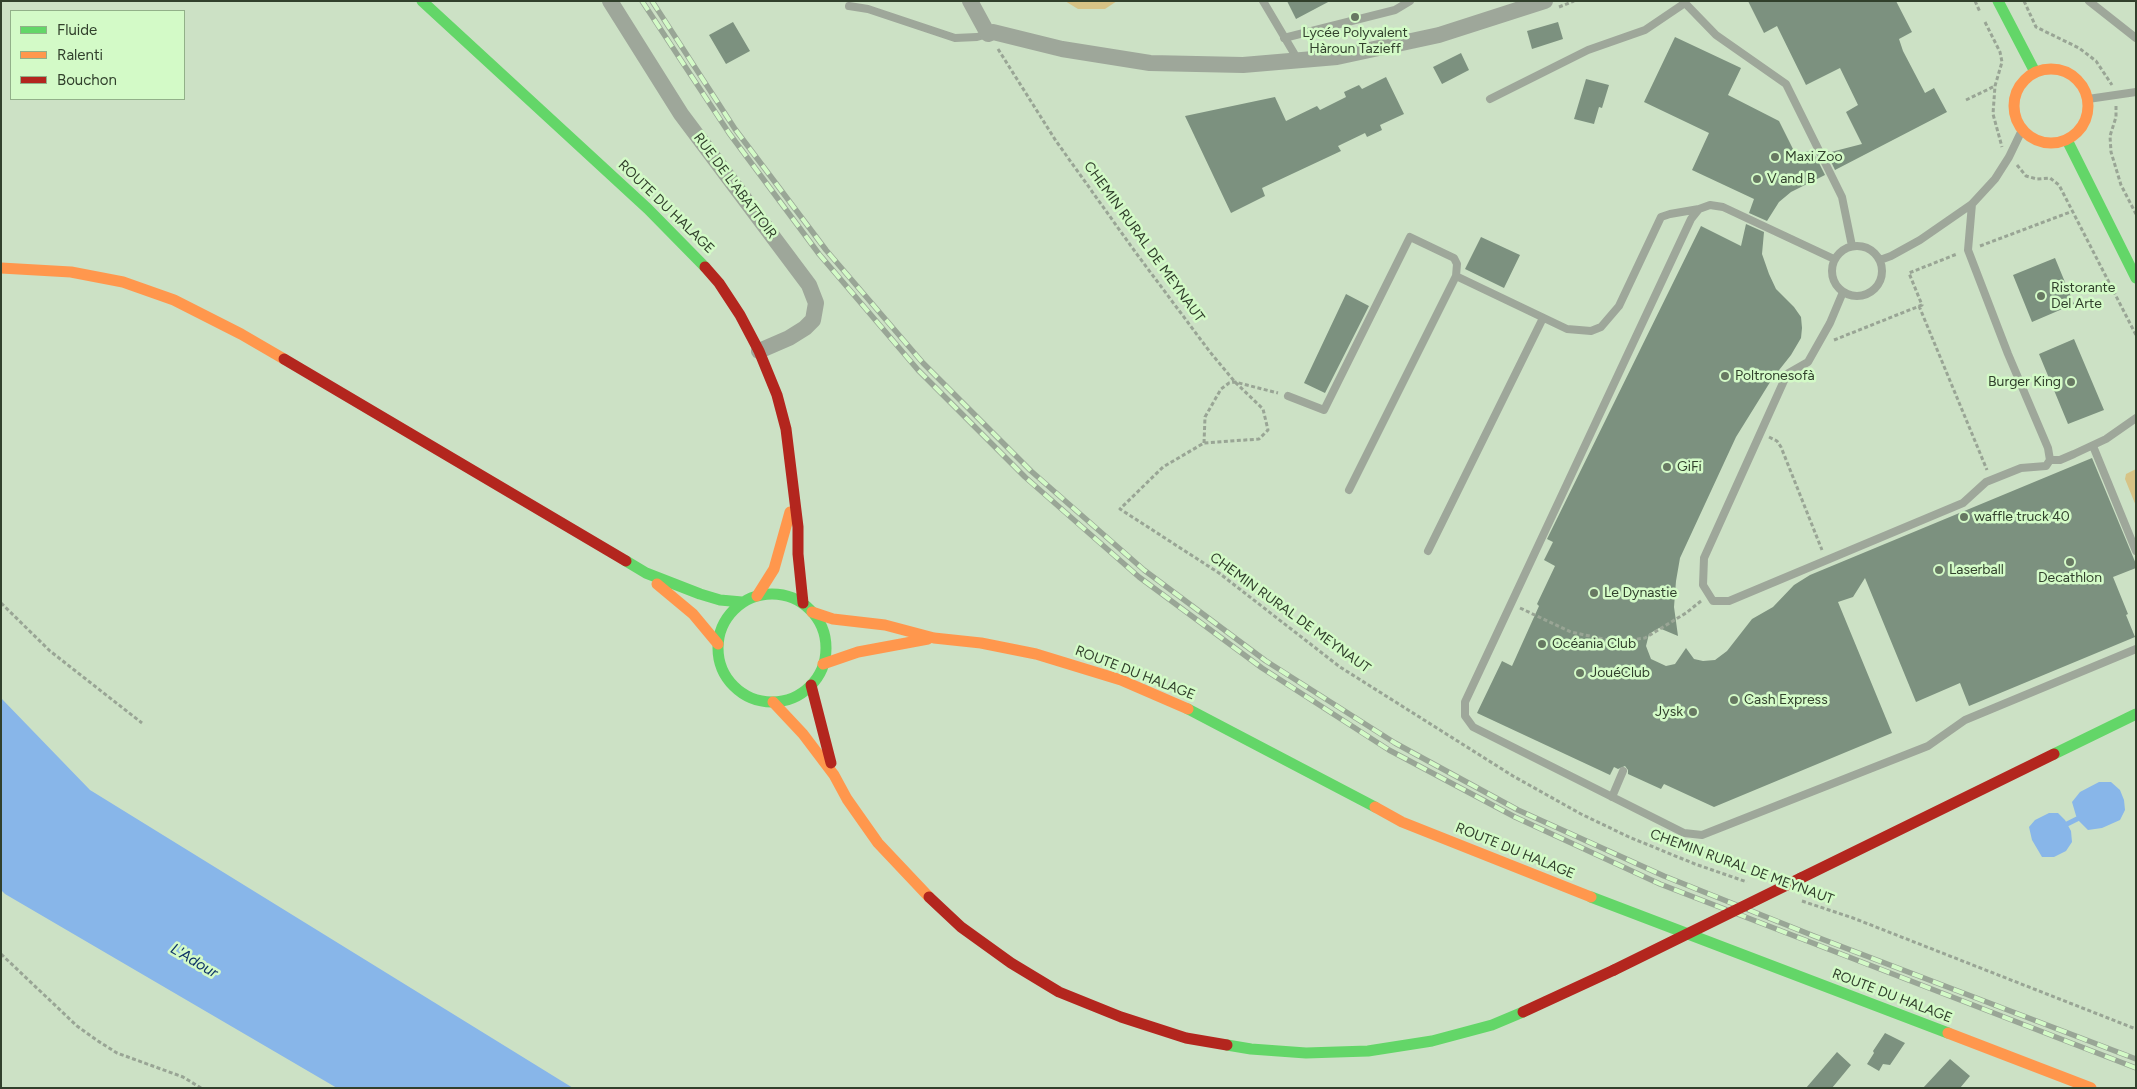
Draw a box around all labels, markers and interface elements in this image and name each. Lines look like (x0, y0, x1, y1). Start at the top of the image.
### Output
legend (10, 10, 185, 100)
marker: Lycée Polyvalent Hàroun Tazieff (1349, 11, 1361, 23)
text: Fluide (57, 21, 97, 39)
place label: Lycée Polyvalent Hàroun Tazieff (1302, 25, 1408, 58)
text: Ralenti (57, 46, 103, 64)
text: Bouchon (57, 71, 117, 89)
street label: RUE DE L'ABATTOIR (690, 130, 780, 242)
place label: Maxi Zoo (1785, 149, 1843, 165)
marker: Maxi Zoo (1769, 151, 1781, 163)
street label: ROUTE DU HALAGE (614, 157, 718, 257)
street label: CHEMIN RURAL DE MEYNAUT (1080, 158, 1208, 326)
place label: V and B (1767, 171, 1815, 187)
marker: V and B (1751, 173, 1763, 185)
place label: Ristorante Del Arte (2051, 280, 2115, 312)
marker: Ristorante Del Arte (2035, 290, 2047, 302)
place label: Poltronesofà (1735, 368, 1815, 384)
marker: Poltronesofà (1719, 370, 1731, 382)
place label: Burger King (1988, 374, 2061, 390)
marker: Burger King (2065, 376, 2077, 388)
place label: GiFi (1677, 459, 1702, 475)
marker: GiFi (1661, 461, 1673, 473)
place label: waffle truck 40 (1974, 509, 2070, 525)
marker: waffle truck 40 (1958, 511, 1970, 523)
street label: CHEMIN RURAL DE MEYNAUT (1206, 549, 1374, 677)
marker: Decathlon (2064, 556, 2076, 568)
place label: Laserball (1949, 562, 2004, 578)
marker: Laserball (1933, 564, 1945, 576)
place label: Decathlon (2038, 570, 2102, 586)
place label: Le Dynastie (1604, 585, 1677, 601)
marker: Le Dynastie (1588, 587, 1600, 599)
place label: Océania Club (1552, 636, 1636, 652)
marker: Océania Club (1536, 638, 1548, 650)
street label: ROUTE DU HALAGE (1073, 642, 1197, 704)
place label: JouéClub (1590, 665, 1650, 681)
marker: JouéClub (1574, 667, 1586, 679)
place label: Cash Express (1744, 692, 1828, 708)
marker: Cash Express (1728, 694, 1740, 706)
place label: Jysk (1655, 704, 1683, 720)
marker: Jysk (1687, 706, 1699, 718)
street label: ROUTE DU HALAGE (1453, 819, 1577, 883)
street label: CHEMIN RURAL DE MEYNAUT (1648, 826, 1836, 908)
water label: L'Adour (167, 940, 221, 982)
street label: ROUTE DU HALAGE (1830, 965, 1954, 1027)

